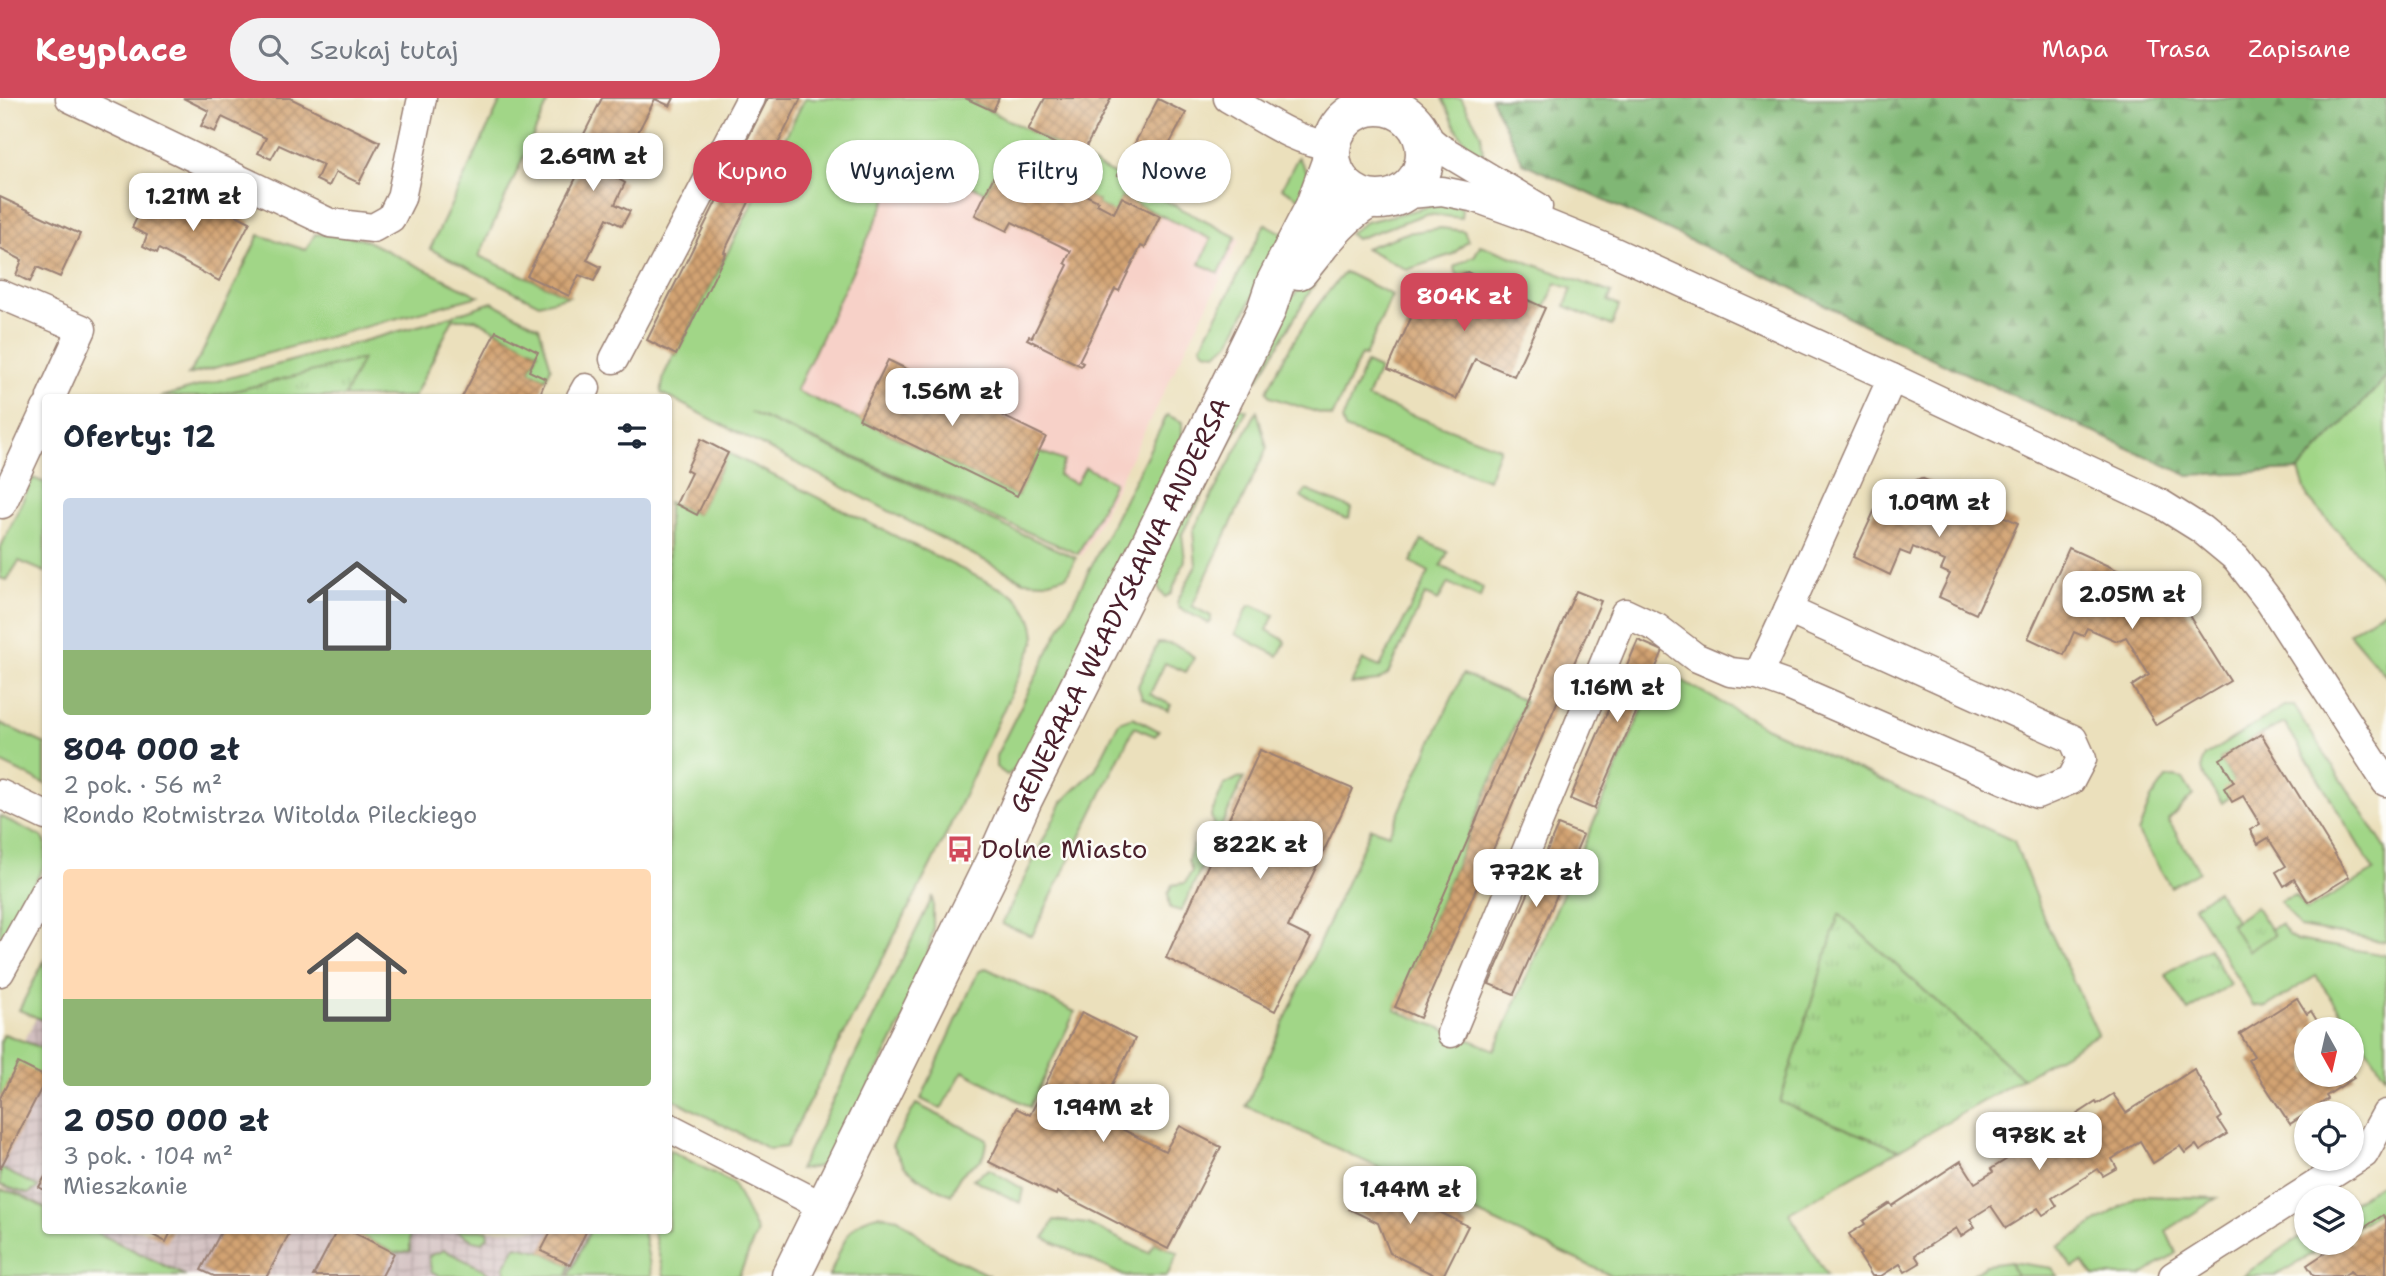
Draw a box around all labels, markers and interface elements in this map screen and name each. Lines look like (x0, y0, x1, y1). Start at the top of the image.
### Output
search box (230, 18, 720, 81)
text: Keyplace (35, 27, 188, 72)
icon: search (254, 30, 292, 68)
text: Szukaj tutaj (310, 32, 458, 67)
text: Mapa (2042, 33, 2108, 65)
text: Trasa (2146, 33, 2210, 65)
text: Zapisane (2248, 33, 2351, 65)
pin: 2.69M zł (521, 134, 665, 193)
chip: Kupno (693, 140, 812, 203)
chip: Wynajem (826, 140, 979, 203)
chip: Filtry (993, 140, 1103, 203)
chip: Nowe (1117, 140, 1231, 203)
text: 2.69M zł (539, 141, 647, 171)
pin: 1.21M zł (121, 174, 265, 233)
text: 1.21M zł (145, 181, 241, 211)
pin: 804K zł (1399, 274, 1529, 333)
text: 804K zł (1417, 281, 1511, 311)
pin: 1.56M zł (880, 368, 1024, 428)
text: 1.56M zł (901, 376, 1003, 406)
street label: GENERAŁA WŁADYSŁAWA ANDERSA (1001, 392, 1238, 818)
text: Oferty: 12 (63, 416, 216, 457)
icon: filters (613, 417, 651, 455)
pin: 1.09M zł (1867, 480, 2011, 539)
text: 1.09M zł (1888, 487, 1990, 517)
icon: home (294, 543, 420, 669)
pin: 2.05M zł (2060, 572, 2204, 631)
text: 2.05M zł (2078, 579, 2186, 609)
pin: 1.16M zł (1545, 664, 1689, 724)
text: 1.16M zł (1570, 672, 1664, 702)
text: 804 000 zł (63, 729, 240, 770)
text: 2 pok. · 56 m² (63, 770, 222, 800)
text: Rondo Rotmistrza Witolda Pileckiego (63, 800, 477, 830)
pin: 822K zł (1195, 822, 1325, 881)
text: 822K zł (1213, 829, 1307, 859)
place label: Dolne Miasto (981, 831, 1147, 866)
bus stop icon: Dolne Miasto (945, 834, 975, 864)
pin: 772K zł (1471, 850, 1601, 909)
text: 772K zł (1489, 857, 1583, 887)
icon: home (294, 914, 420, 1040)
north arrow (2294, 1017, 2364, 1087)
map controls (2294, 1017, 2364, 1255)
pin: 1.94M zł (1031, 1084, 1175, 1144)
text: 1.94M zł (1053, 1092, 1153, 1122)
text: 2 050 000 zł (63, 1100, 269, 1141)
button: locate (2294, 1101, 2364, 1171)
pin: 978K zł (1974, 1112, 2104, 1172)
text: 978K zł (1992, 1120, 2086, 1150)
text: 3 pok. · 104 m² (63, 1141, 233, 1171)
pin: 1.44M zł (1338, 1166, 1482, 1226)
text: Mieszkanie (63, 1171, 188, 1201)
text: 1.44M zł (1359, 1174, 1461, 1204)
button: layers (2294, 1185, 2364, 1255)

